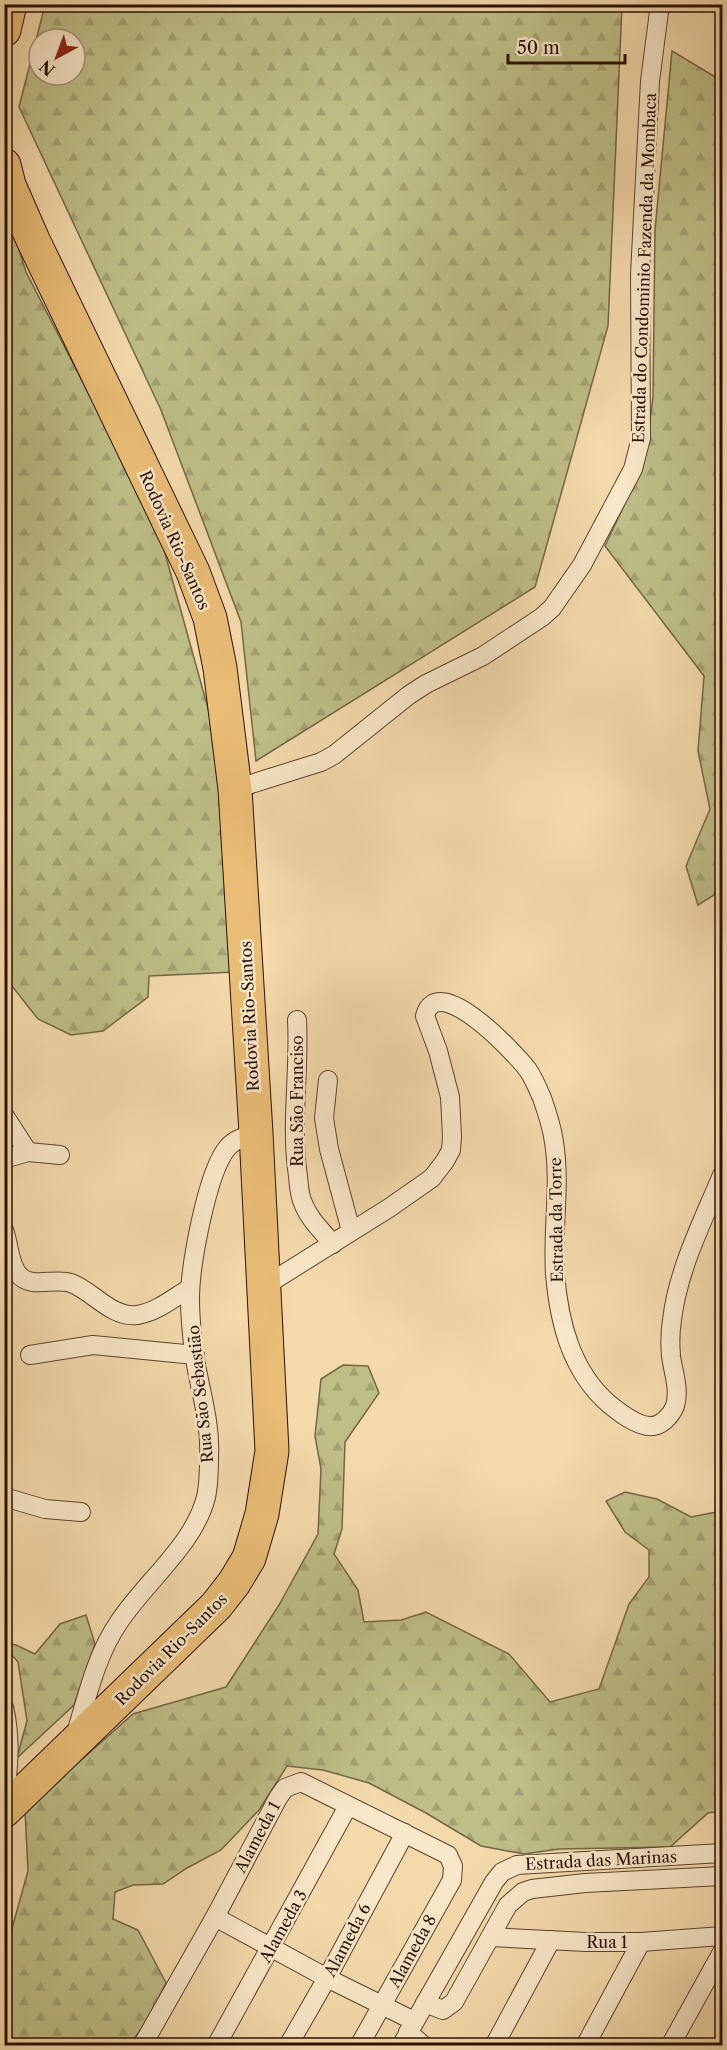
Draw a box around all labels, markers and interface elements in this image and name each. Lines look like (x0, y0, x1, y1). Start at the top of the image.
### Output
north arrow (27, 27, 87, 87)
scale bar (508, 27, 625, 65)
text: 50 m (517, 37, 560, 59)
text: N (35, 56, 59, 80)
street label: Estrada do Condominio Fazenda da Mombaca (628, 92, 660, 444)
street label: Rodovia Rio-Santos (135, 467, 215, 613)
street label: Rodovia Rio-Santos (235, 940, 263, 1092)
street label: Rua São Franciso (287, 1035, 307, 1167)
street label: Estrada da Torre (545, 1157, 567, 1283)
street label: Rua São Sebastião (183, 1324, 217, 1464)
street label: Rodovia Rio-Santos (111, 1589, 231, 1709)
street label: Alameda 1 (229, 1798, 284, 1877)
street label: Estrada das Marinas (525, 1846, 677, 1874)
street label: Alameda 3 (254, 1886, 311, 1967)
street label: Alameda 6 (319, 1900, 375, 1981)
street label: Alameda 8 (383, 1911, 440, 1992)
street label: Rua 1 (587, 1932, 628, 1952)

